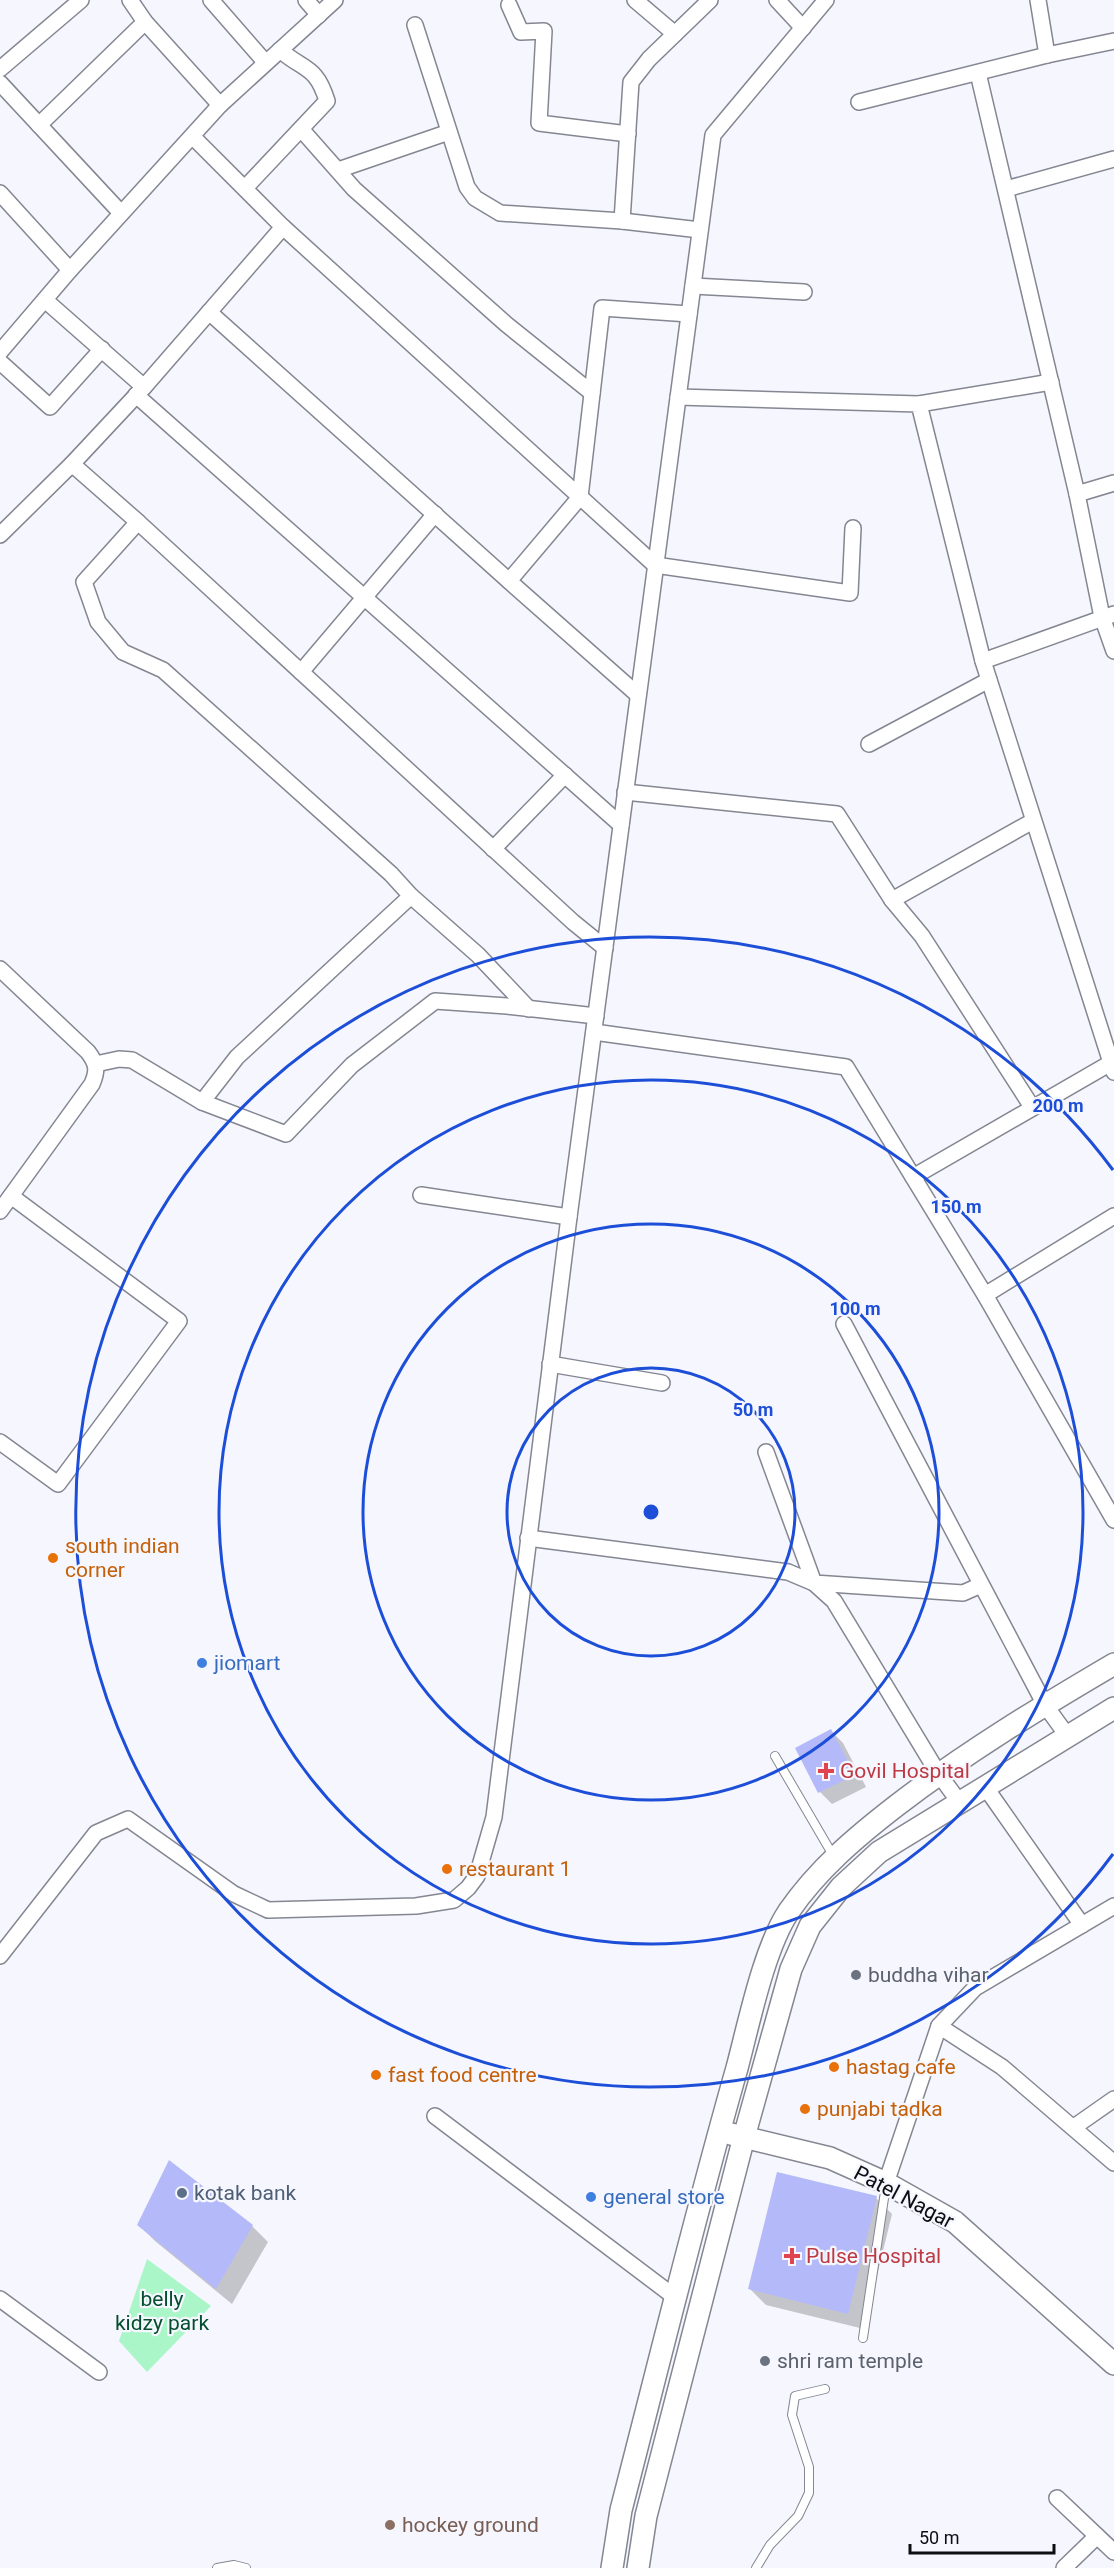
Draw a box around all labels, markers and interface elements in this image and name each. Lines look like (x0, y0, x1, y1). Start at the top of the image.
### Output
text: 200 m (1032, 1095, 1084, 1116)
text: 150 m (930, 1196, 982, 1217)
text: 100 m (829, 1298, 881, 1319)
text: 50 m (733, 1399, 773, 1420)
centre of rings (641, 1502, 661, 1522)
place label: south indian corner (65, 1534, 180, 1582)
marker: south indian corner (46, 1551, 60, 1565)
place label: jiomart (213, 1651, 281, 1675)
marker: jiomart (195, 1656, 209, 1670)
place label: Govil Hospital (840, 1759, 970, 1783)
marker: Govil Hospital (817, 1762, 835, 1780)
place label: restaurant 1 (459, 1857, 571, 1881)
marker: restaurant 1 (440, 1862, 454, 1876)
place label: buddha vihar (868, 1963, 989, 1987)
marker: buddha vihar (849, 1968, 863, 1982)
place label: hastag cafe (846, 2055, 956, 2079)
marker: hastag cafe (827, 2060, 841, 2074)
place label: fast food centre (388, 2063, 537, 2087)
marker: fast food centre (369, 2068, 383, 2082)
place label: punjabi tadka (817, 2097, 943, 2121)
marker: punjabi tadka (798, 2102, 812, 2116)
street label: Patel Nagar (850, 2161, 958, 2233)
place label: kotak bank (194, 2181, 297, 2205)
place label: general store (603, 2185, 725, 2209)
marker: kotak bank (175, 2186, 189, 2200)
marker: general store (584, 2190, 598, 2204)
place label: Pulse Hospital (806, 2244, 941, 2268)
marker: Pulse Hospital (783, 2247, 801, 2265)
park label: belly kidzy park (115, 2287, 209, 2335)
place label: shri ram temple (777, 2349, 923, 2373)
marker: shri ram temple (758, 2354, 772, 2368)
place label: hockey ground (402, 2513, 539, 2537)
scale bar (910, 2517, 1054, 2555)
marker: hockey ground (383, 2518, 397, 2532)
text: 50 m (919, 2527, 959, 2548)

